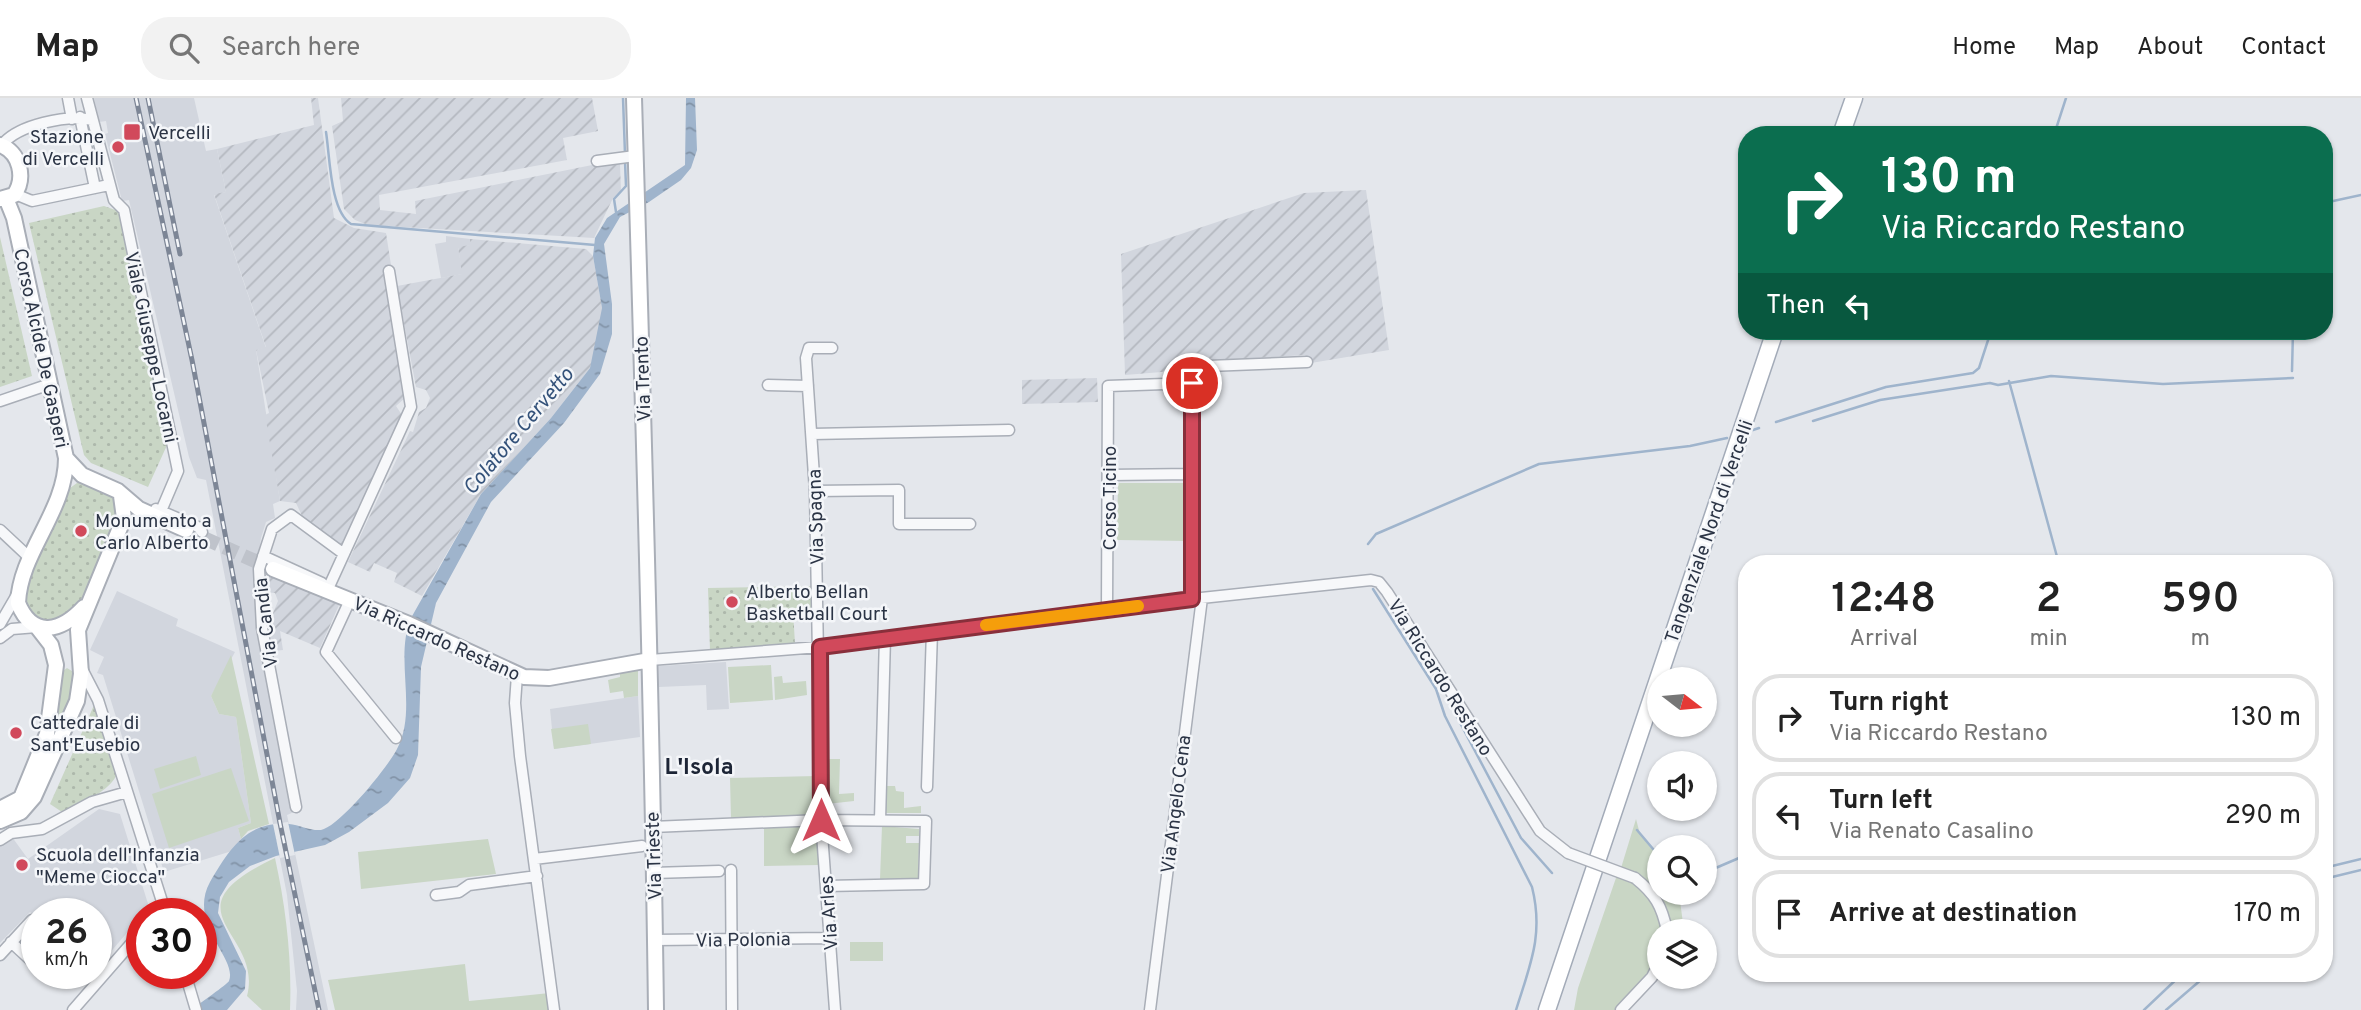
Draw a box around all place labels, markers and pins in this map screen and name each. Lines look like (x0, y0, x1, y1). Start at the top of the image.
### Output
marker: Vercelli (122, 122, 142, 142)
place label: Vercelli (148, 122, 211, 146)
place label: Stazione di Vercelli (22, 126, 104, 172)
marker: Stazione di Vercelli (110, 139, 126, 155)
pin (1162, 353, 1222, 413)
place label: Monumento a Carlo Alberto (95, 510, 212, 556)
marker: Monumento a Carlo Alberto (73, 523, 89, 539)
place label: Alberto Bellan Basketball Court (746, 581, 888, 627)
marker: Alberto Bellan Basketball Court (724, 594, 740, 610)
place label: Cattedrale di Sant'Eusebio (30, 712, 140, 758)
marker: Cattedrale di Sant'Eusebio (8, 725, 24, 741)
place label: Scuola dell'Infanzia "Meme Ciocca" (36, 844, 200, 890)
marker: Scuola dell'Infanzia "Meme Ciocca" (14, 857, 30, 873)

